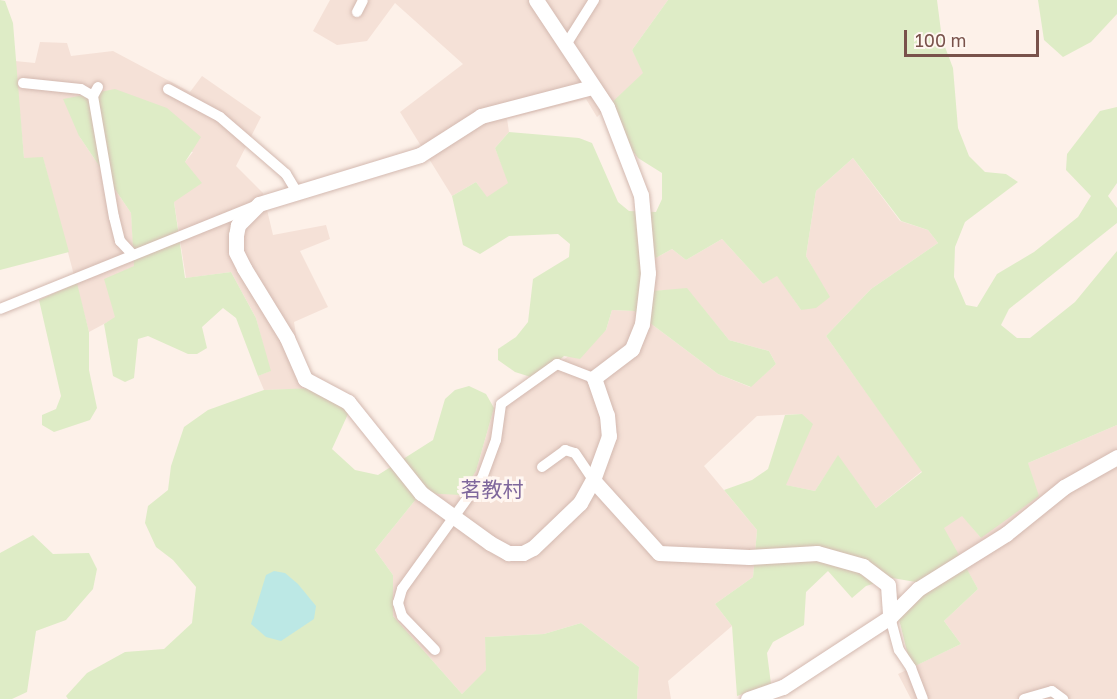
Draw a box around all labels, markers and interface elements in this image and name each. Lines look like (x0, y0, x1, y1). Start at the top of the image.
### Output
scale bar (907, 18, 1042, 56)
text: 100 m (915, 29, 966, 51)
district label: 茗教村 (461, 476, 523, 502)

